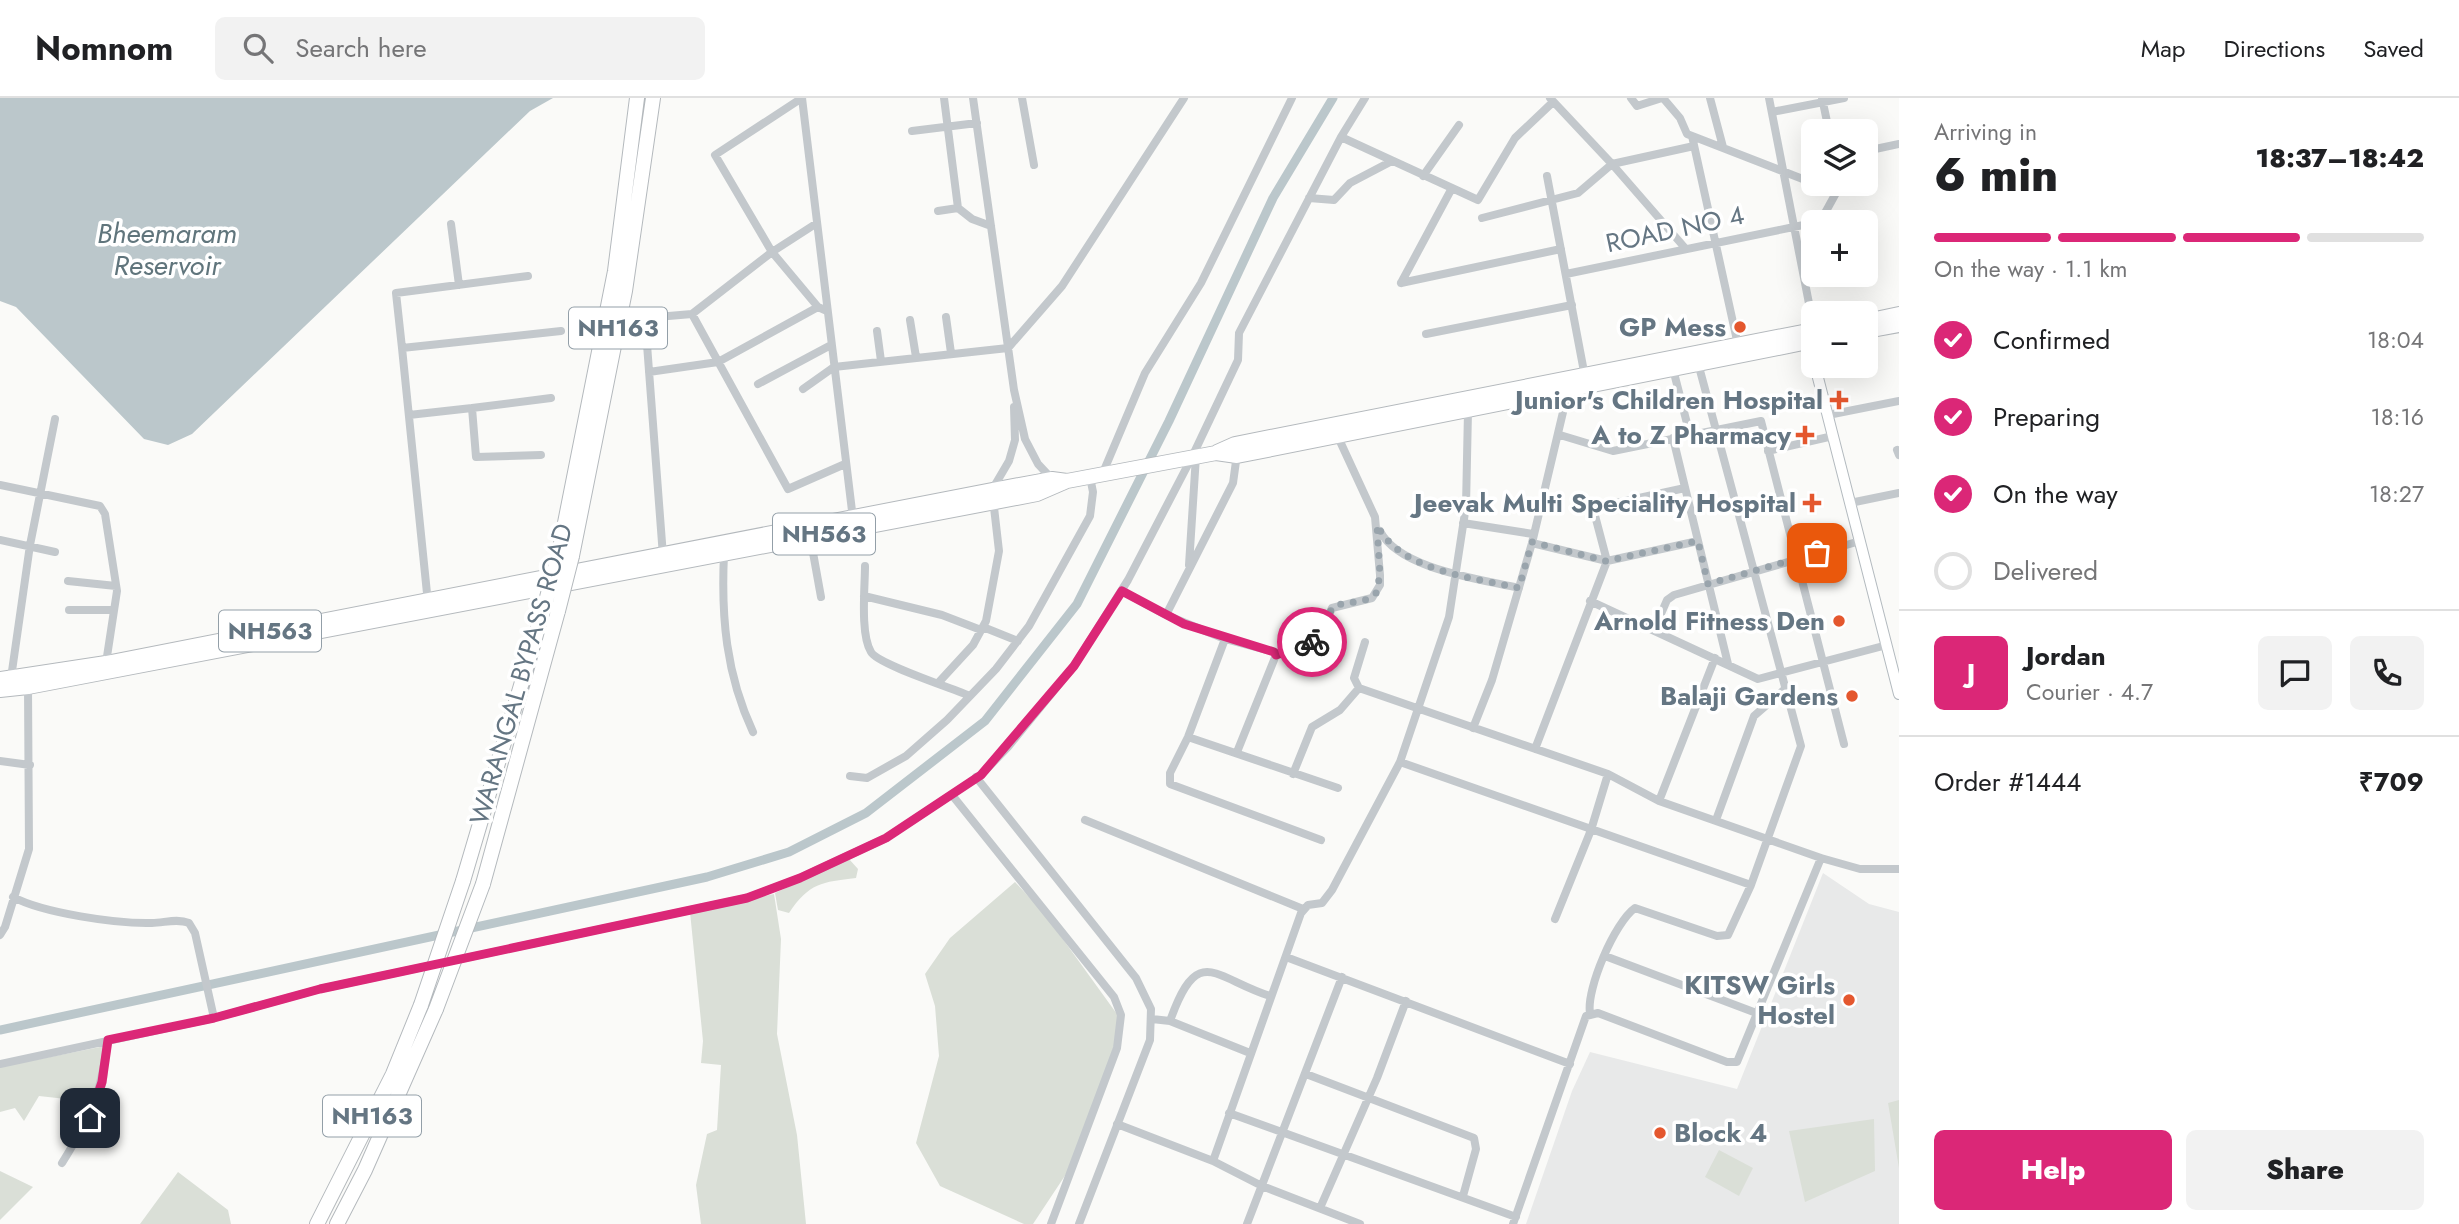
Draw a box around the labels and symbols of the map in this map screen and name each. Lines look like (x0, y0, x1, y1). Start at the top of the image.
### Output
street label: ROAD NO 4 (1602, 196, 1748, 262)
water label: Bheemaram Reservoir (97, 213, 237, 286)
road number: NH163 (569, 308, 667, 348)
place label: GP Mess (1619, 308, 1726, 346)
marker: GP Mess (1732, 319, 1748, 335)
place label: Junior's Children Hospital (1510, 381, 1823, 419)
marker: Junior's Children Hospital (1829, 390, 1849, 410)
place label: A to Z Pharmacy (1590, 416, 1791, 454)
marker: A to Z Pharmacy (1797, 427, 1813, 443)
place label: Jeevak Multi Speciality Hospital (1409, 484, 1796, 522)
marker: Jeevak Multi Speciality Hospital (1802, 493, 1822, 513)
road number: NH563 (773, 514, 875, 554)
street label: WARANGAL BYPASS ROAD (460, 519, 582, 829)
pin (1787, 523, 1847, 583)
place label: Arnold Fitness Den (1593, 602, 1825, 640)
courier (1277, 607, 1347, 677)
road number: NH563 (219, 610, 321, 652)
marker: Arnold Fitness Den (1831, 613, 1847, 629)
place label: Balaji Gardens (1660, 677, 1838, 715)
marker: Balaji Gardens (1844, 688, 1860, 704)
place label: KITSW Girls Hostel (1684, 966, 1835, 1034)
marker: KITSW Girls Hostel (1841, 992, 1857, 1008)
pin (60, 1088, 120, 1148)
road number: NH163 (323, 1096, 421, 1136)
place label: Block 4 (1674, 1114, 1767, 1152)
marker: Block 4 (1652, 1125, 1668, 1141)

